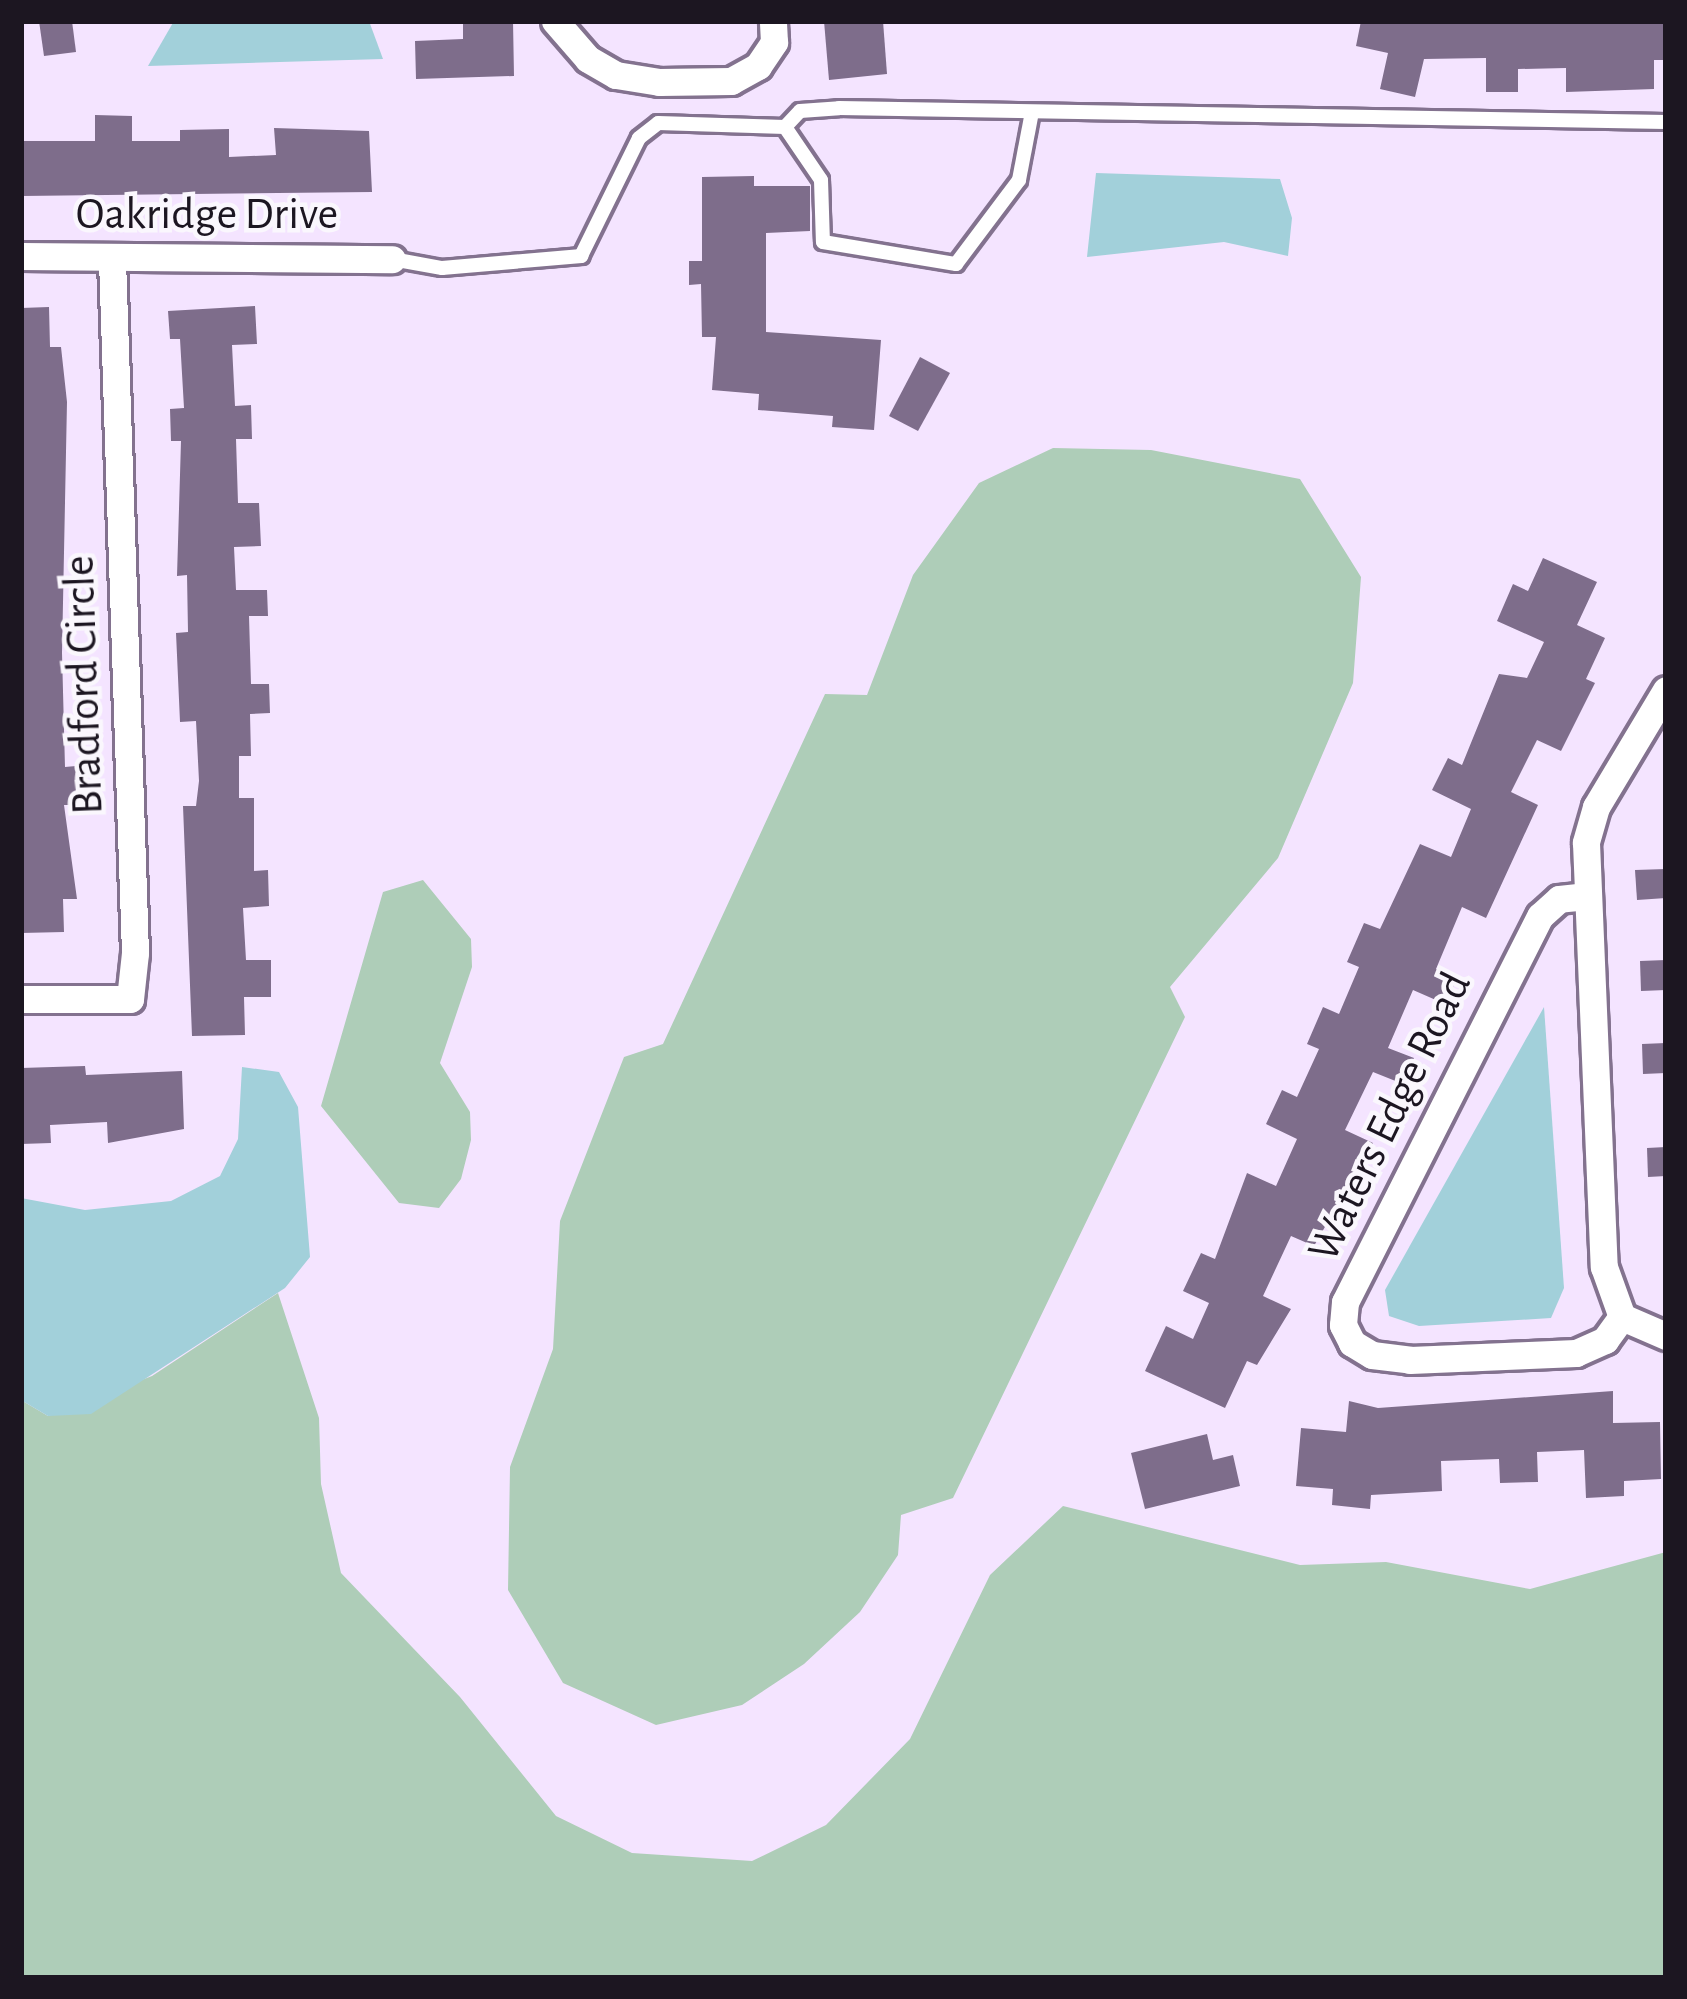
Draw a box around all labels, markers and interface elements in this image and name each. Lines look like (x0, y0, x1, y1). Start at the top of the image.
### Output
street label: Oakridge Drive (76, 188, 338, 242)
street label: Bradford Circle (52, 554, 116, 816)
street label: Waters Edge Road (1297, 964, 1483, 1270)

